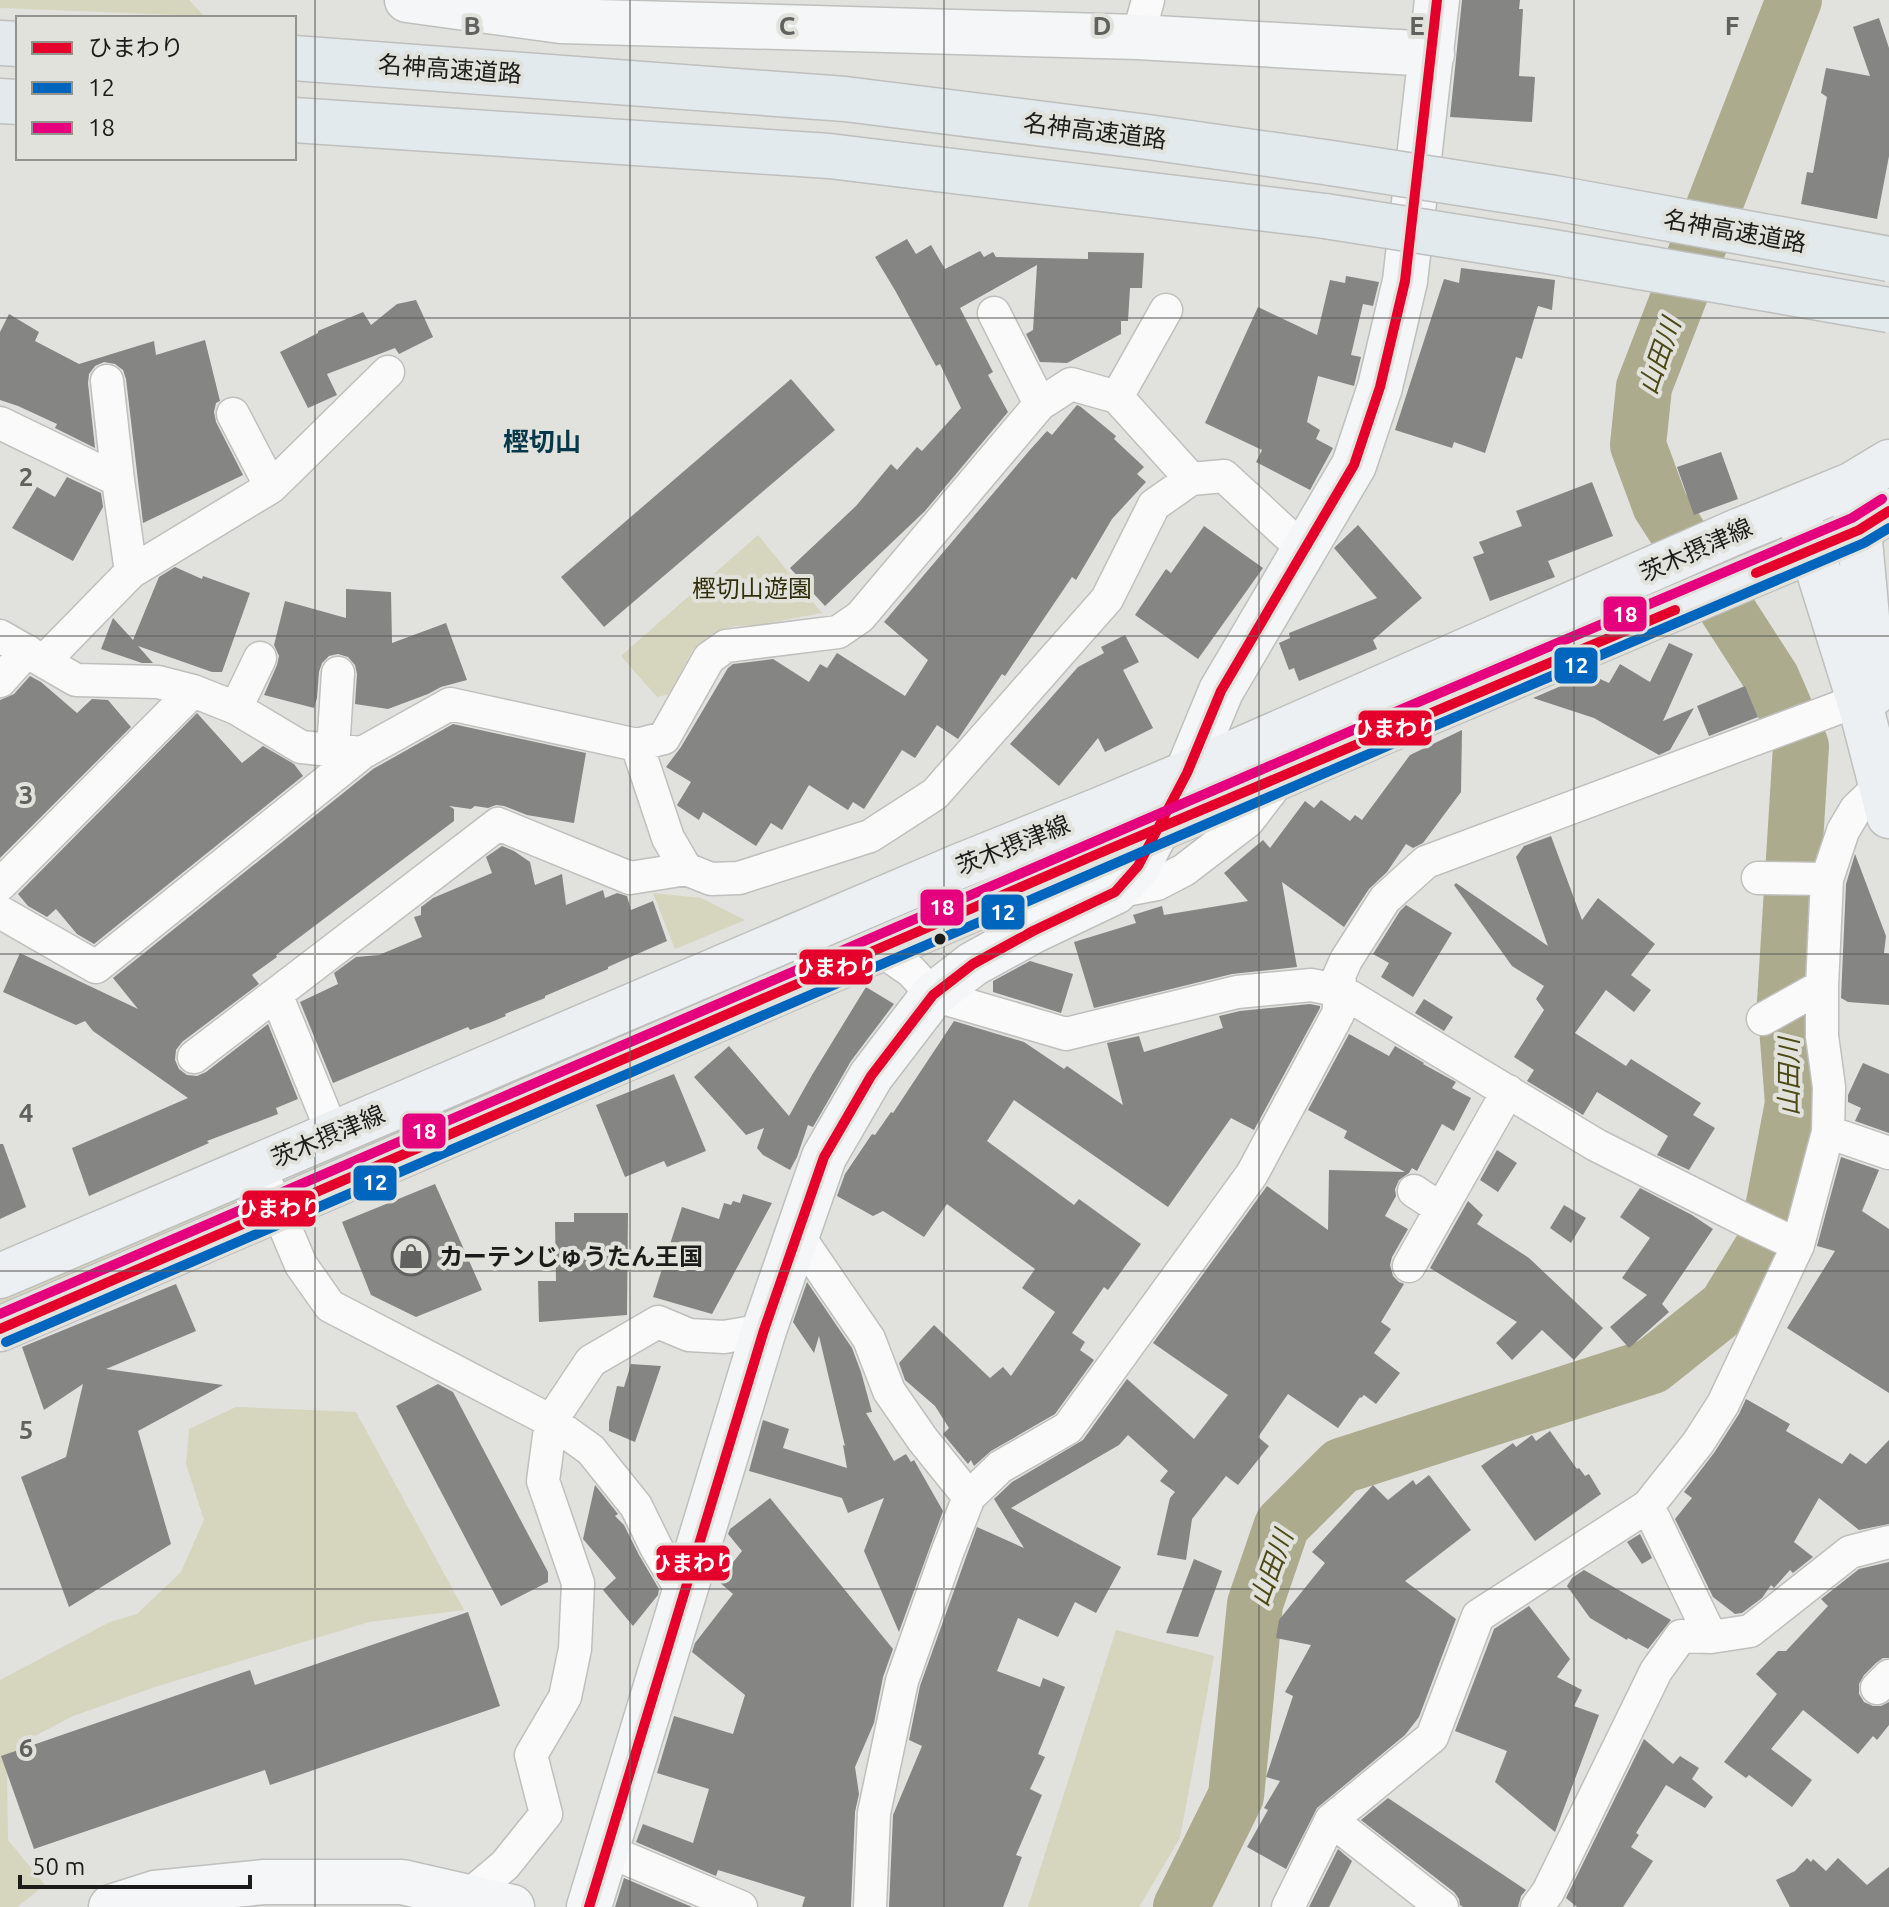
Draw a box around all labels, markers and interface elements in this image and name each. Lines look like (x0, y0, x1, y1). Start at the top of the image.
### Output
text: B (463, 11, 481, 40)
text: C (779, 11, 796, 40)
text: D (1093, 11, 1111, 40)
text: E (1409, 11, 1425, 40)
text: F (1725, 11, 1739, 40)
legend (16, 16, 296, 160)
text: ひまわり (88, 34, 184, 61)
street label: 名神高速道路 (377, 51, 523, 87)
text: 12 (88, 74, 115, 101)
street label: 名神高速道路 (1022, 109, 1168, 153)
text: 18 (88, 114, 115, 141)
street label: 名神高速道路 (1662, 205, 1808, 257)
water label: 山田川 (1633, 312, 1686, 398)
district label: 樫切山 (503, 427, 581, 456)
text: 2 (19, 462, 33, 491)
street label: 茨木摂津線 (1636, 513, 1756, 587)
park label: 樫切山遊園 (692, 575, 812, 602)
line badge: 18 (1602, 595, 1648, 633)
text: 18 (1613, 601, 1637, 626)
line badge: 12 (1553, 646, 1599, 685)
text: 12 (1564, 652, 1588, 677)
line badge: ひまわり (1357, 709, 1433, 747)
text: ひまわり (1351, 715, 1439, 740)
text: 3 (19, 780, 33, 809)
street label: 茨木摂津線 (952, 810, 1074, 880)
line badge: 18 (919, 888, 965, 927)
line badge: 12 (980, 893, 1026, 931)
text: 18 (930, 894, 954, 919)
text: 12 (991, 899, 1015, 924)
unlabelled marker (932, 931, 948, 947)
line badge: ひまわり (798, 948, 874, 986)
text: ひまわり (792, 954, 880, 979)
water label: 山田川 (1774, 1035, 1803, 1116)
text: 4 (19, 1098, 33, 1127)
street label: 茨木摂津線 (267, 1100, 389, 1172)
line badge: 18 (401, 1112, 447, 1150)
text: 18 (412, 1118, 436, 1143)
line badge: 12 (352, 1164, 398, 1202)
text: 12 (363, 1169, 387, 1194)
line badge: ひまわり (241, 1189, 317, 1228)
text: ひまわり (235, 1195, 323, 1220)
shop icon: カーテンじゅうたん王国 (390, 1235, 432, 1277)
place label: カーテンじゅうたん王国 (439, 1243, 703, 1270)
text: 5 (19, 1415, 33, 1444)
water label: 山田川 (1244, 1524, 1299, 1610)
line badge: ひまわり (655, 1544, 731, 1582)
text: ひまわり (649, 1550, 737, 1575)
text: 6 (19, 1733, 33, 1762)
scale bar (20, 1839, 250, 1889)
text: 50 m (32, 1853, 85, 1880)

